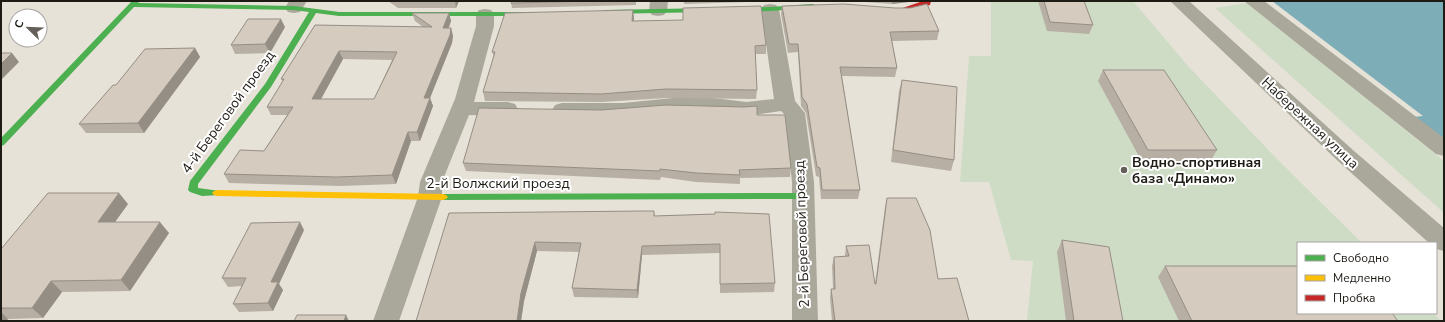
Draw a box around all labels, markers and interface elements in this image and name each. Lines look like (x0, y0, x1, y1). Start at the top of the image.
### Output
north arrow (8, 8, 48, 48)
text: С (11, 17, 28, 31)
street label: 4-й Береговой проезд (177, 47, 279, 177)
street label: Набережная улица (1257, 73, 1363, 173)
place label: Водно-спортивная база «Динамо» (1132, 153, 1261, 188)
street label: 2-й Береговой проезд (790, 160, 814, 308)
marker: Водно-спортивная база «Динамо» (1119, 165, 1129, 175)
street label: 2-й Волжский проезд (426, 174, 570, 193)
legend (1297, 242, 1437, 314)
text: Свободно (1333, 250, 1389, 266)
text: Медленно (1333, 270, 1391, 286)
text: Пробка (1333, 290, 1376, 306)

